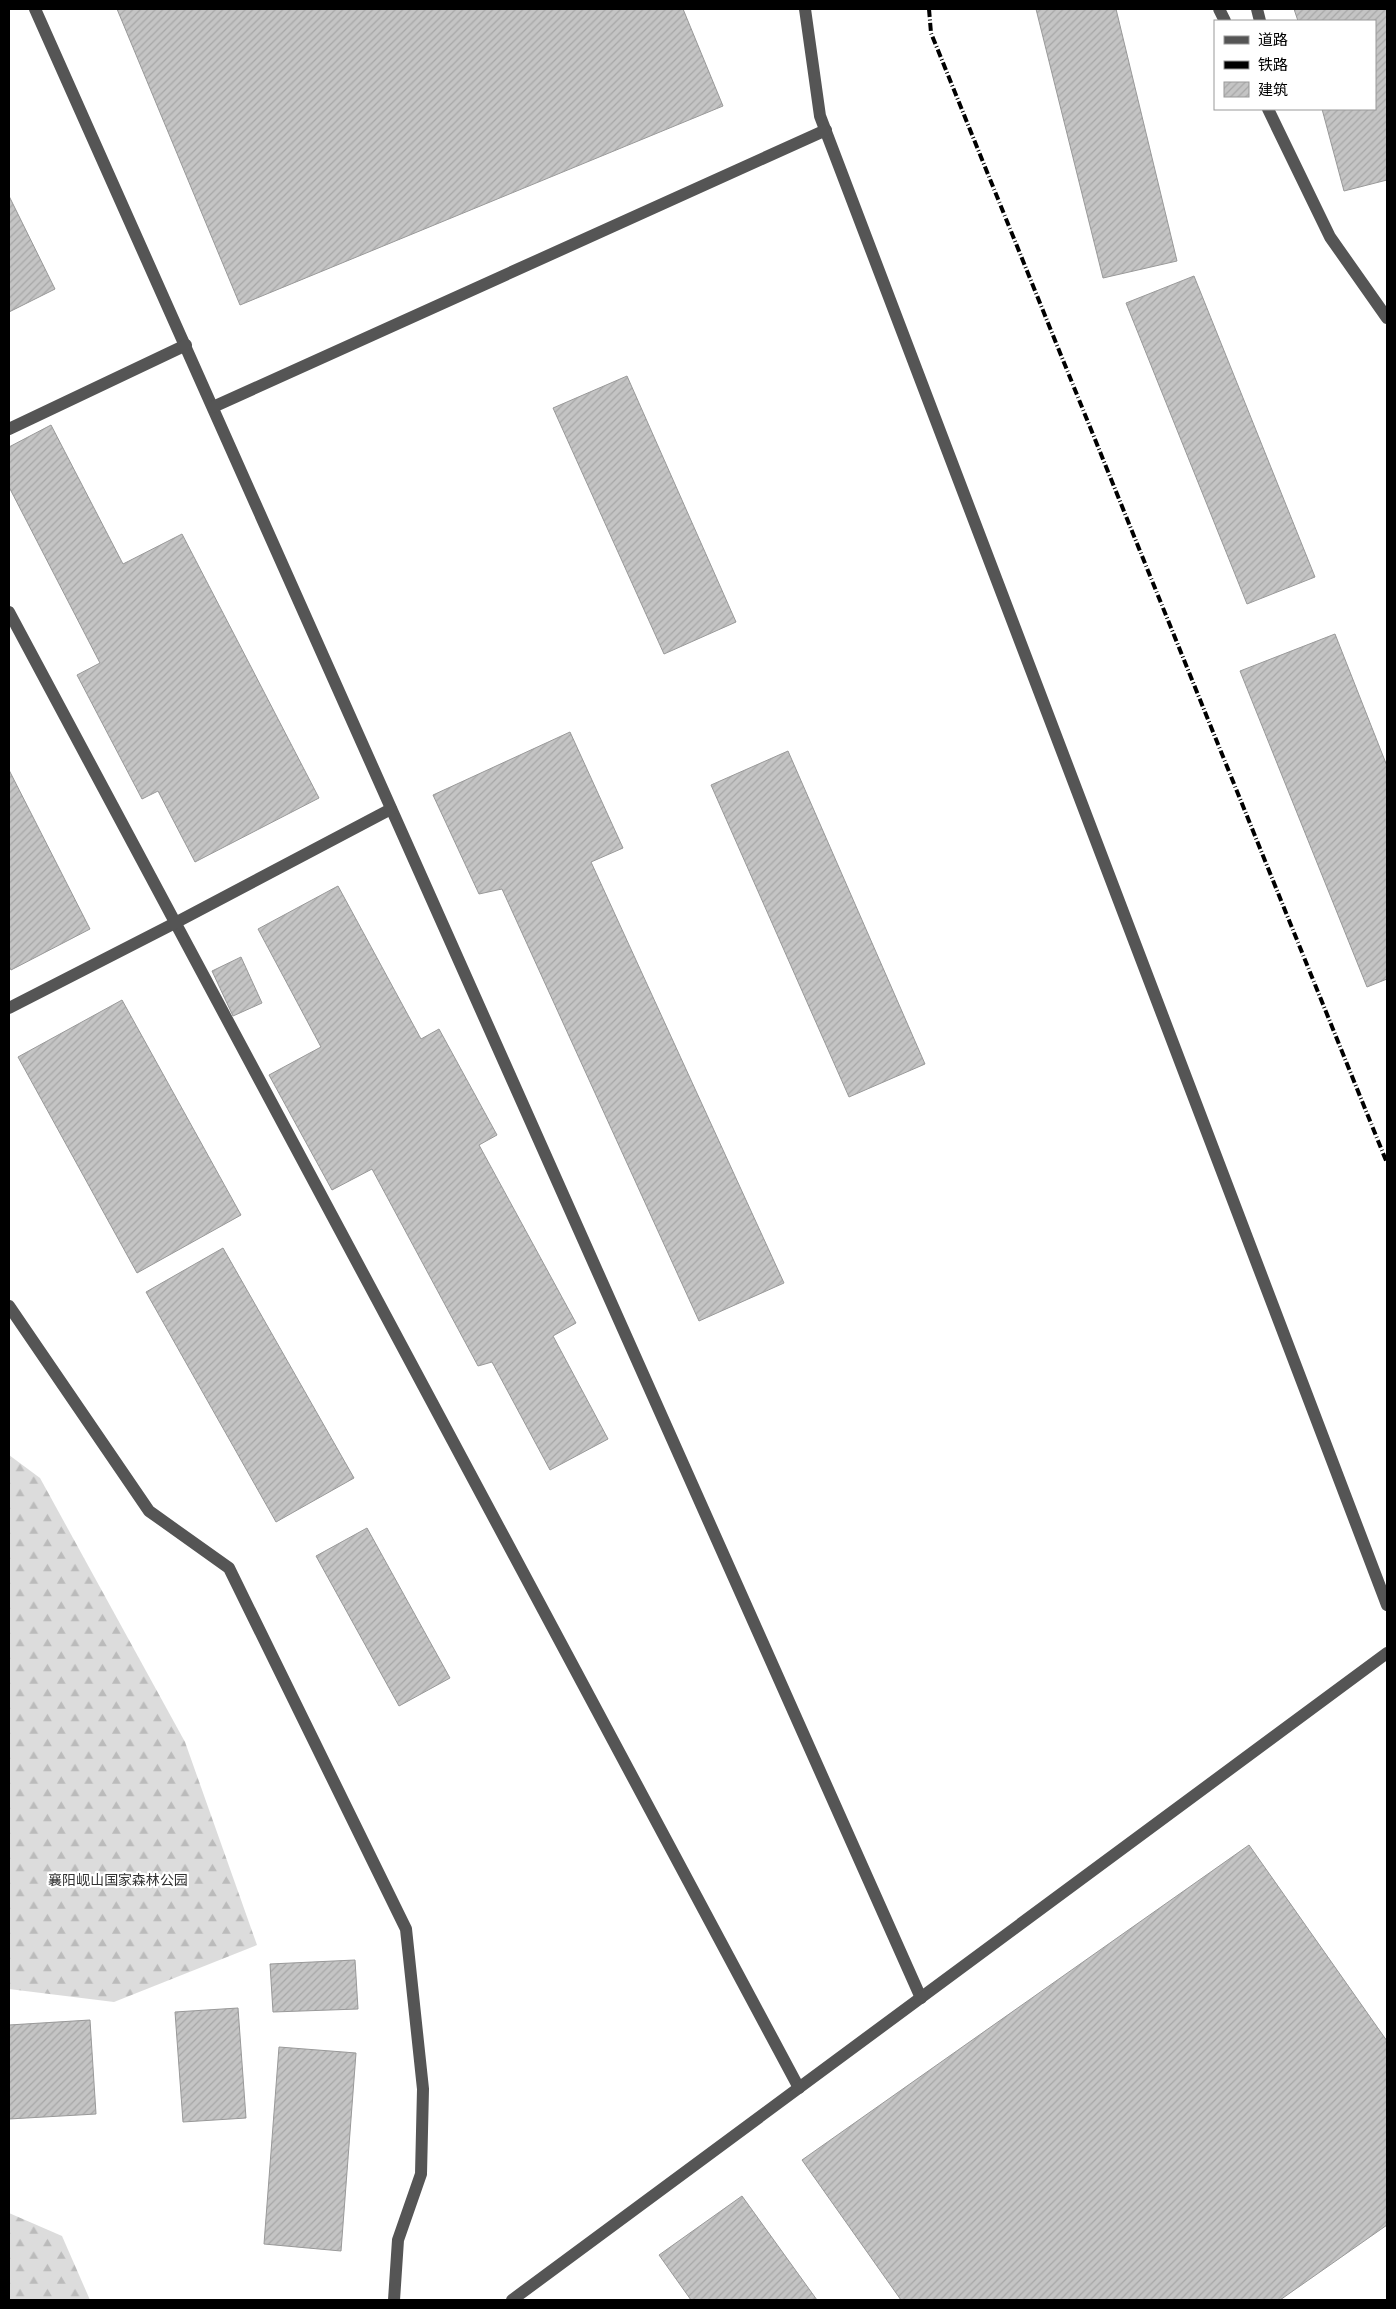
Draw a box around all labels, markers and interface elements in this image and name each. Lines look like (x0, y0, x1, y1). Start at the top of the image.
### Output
legend (1214, 20, 1376, 110)
text: 道路 (1258, 29, 1288, 51)
text: 铁路 (1258, 54, 1288, 76)
text: 建筑 (1258, 79, 1288, 101)
park label: 襄阳岘山国家森林公园 (48, 1870, 188, 1890)

